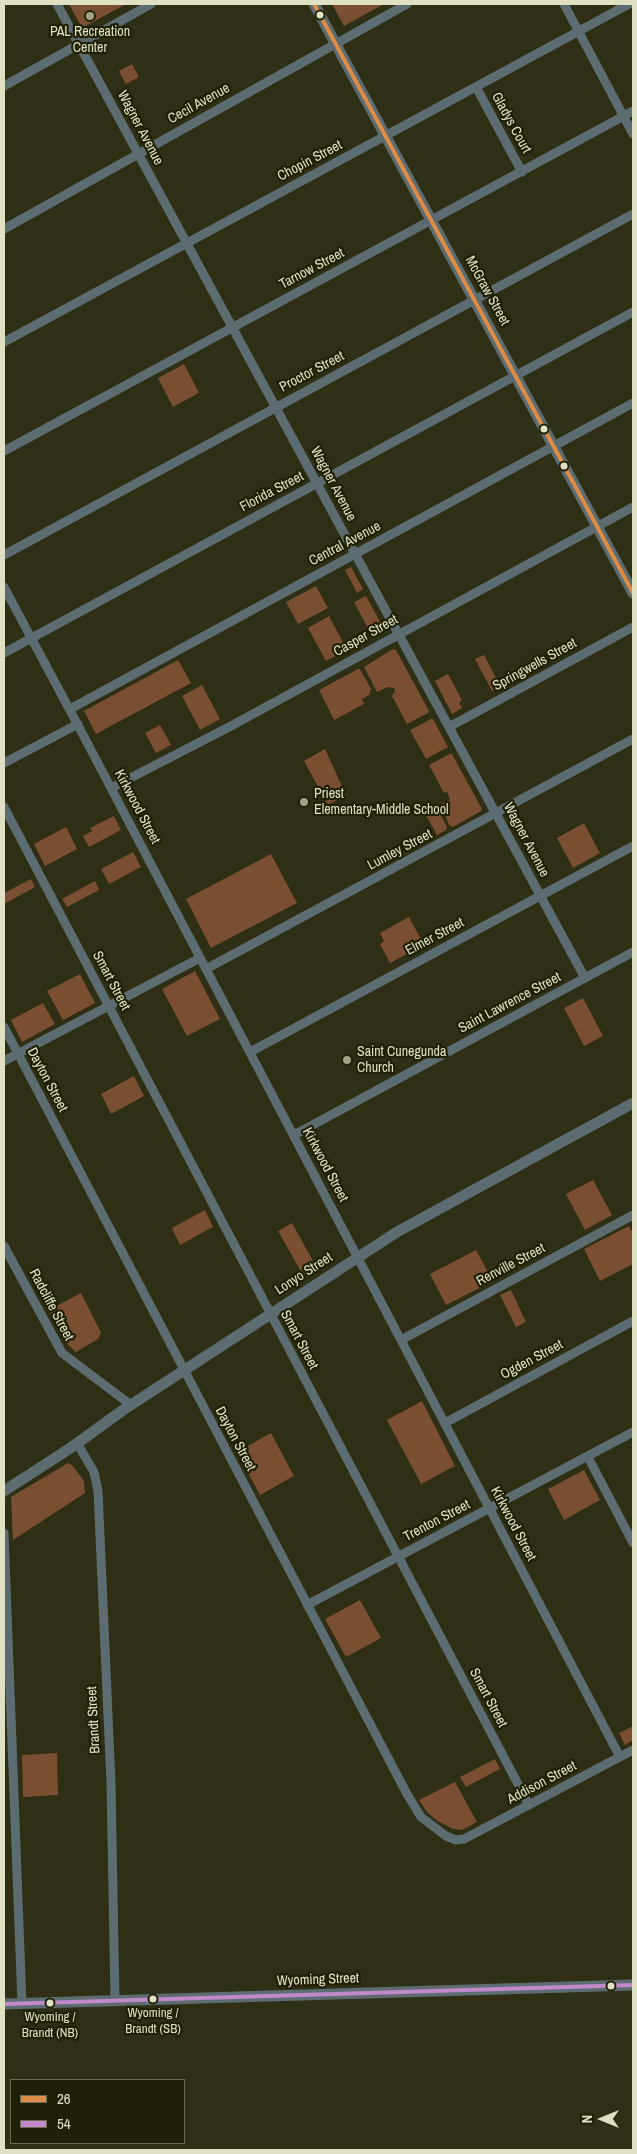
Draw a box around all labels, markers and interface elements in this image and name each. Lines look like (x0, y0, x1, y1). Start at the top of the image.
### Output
marker: PAL Recreation Center (84, 10, 96, 22)
unlabelled marker (315, 10, 325, 20)
place label: PAL Recreation Center (50, 24, 130, 56)
street label: Cecil Avenue (165, 80, 233, 128)
street label: Wagner Avenue (113, 88, 167, 168)
street label: Gladys Court (487, 90, 535, 156)
street label: Chopin Street (275, 137, 345, 185)
street label: Tarnow Street (277, 245, 347, 293)
street label: McGraw Street (461, 253, 513, 329)
street label: Proctor Street (277, 348, 347, 396)
unlabelled marker (539, 424, 549, 434)
street label: Wagner Avenue (306, 444, 360, 524)
unlabelled marker (559, 461, 569, 471)
street label: Florida Street (237, 468, 307, 516)
street label: Central Avenue (306, 518, 384, 570)
street label: Casper Street (331, 611, 401, 661)
street label: Springwells Street (490, 635, 580, 695)
street label: Kirkwood Street (110, 767, 164, 847)
place label: Priest Elementary‑Middle School (314, 786, 449, 819)
marker: Priest Elementary‑Middle School (298, 796, 310, 808)
street label: Wagner Avenue (499, 800, 553, 880)
street label: Lumley Street (365, 826, 435, 874)
street label: Elmer Street (403, 915, 467, 959)
street label: Smart Street (88, 949, 134, 1013)
street label: Saint Lawrence Street (456, 969, 564, 1037)
place label: Saint Cunegunda Church (357, 1044, 446, 1076)
street label: Dayton Street (23, 1045, 71, 1115)
marker: Saint Cunegunda Church (341, 1054, 353, 1066)
street label: Kirkwood Street (298, 1125, 352, 1205)
street label: Renville Street (474, 1240, 548, 1290)
street label: Lonyo Street (272, 1249, 336, 1299)
street label: Radcliffe Street (25, 1266, 77, 1344)
street label: Smart Street (276, 1308, 322, 1372)
street label: Ogden Street (498, 1337, 566, 1383)
street label: Dayton Street (211, 1404, 259, 1474)
street label: Kirkwood Street (486, 1484, 540, 1564)
street label: Trenton Street (401, 1496, 473, 1546)
street label: Smart Street (465, 1666, 511, 1730)
street label: Brandt Street (84, 1686, 104, 1754)
street label: Addison Street (505, 1758, 579, 1808)
street label: Wyoming Street (277, 1970, 359, 1990)
unlabelled marker (606, 1981, 616, 1991)
marker: Wyoming / Brandt (SB) (148, 1994, 158, 2004)
marker: Wyoming / Brandt (NB) (45, 1998, 55, 2008)
place label: Wyoming / Brandt (SB) (125, 2006, 181, 2037)
place label: Wyoming / Brandt (NB) (22, 2010, 78, 2041)
legend (10, 2079, 185, 2144)
text: 26 (57, 2088, 71, 2109)
north arrow (577, 2094, 627, 2144)
text: 54 (57, 2113, 71, 2134)
text: N (578, 2115, 596, 2123)

